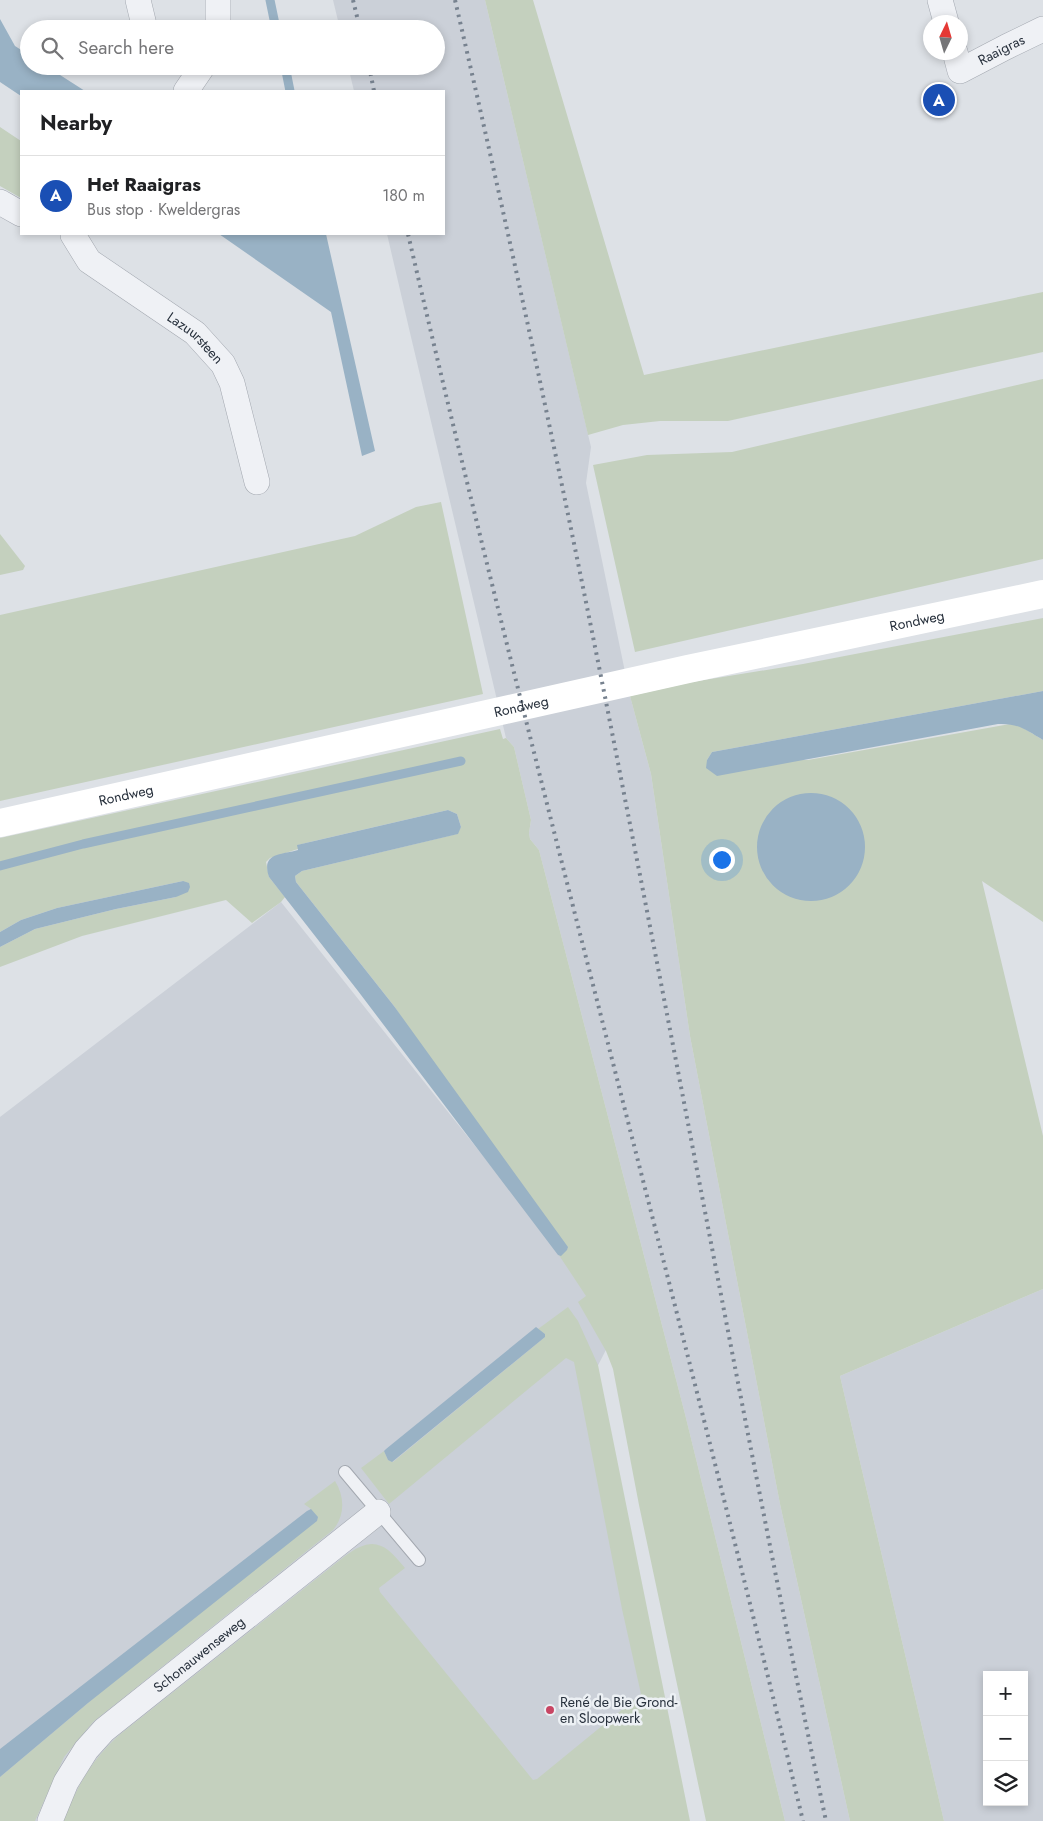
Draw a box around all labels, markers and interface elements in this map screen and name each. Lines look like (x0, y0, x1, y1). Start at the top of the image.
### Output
north arrow (923, 15, 968, 60)
search box (20, 20, 445, 75)
street label: Raaigras (974, 29, 1028, 70)
icon: search (38, 34, 66, 62)
text: Search here (78, 34, 174, 61)
pin: A (923, 81, 955, 119)
text: Nearby (40, 108, 112, 138)
text: Het Raaigras (87, 171, 201, 198)
text: A (50, 184, 62, 207)
text: 180 m (382, 184, 425, 207)
text: Bus stop · Kweldergras (87, 198, 240, 221)
street label: Lazuursteen (163, 307, 228, 368)
street label: Rondweg (888, 605, 946, 636)
street label: Rondweg (492, 691, 550, 722)
street label: Rondweg (97, 779, 155, 811)
your location (709, 847, 735, 873)
street label: Schonauwenseweg (149, 1612, 249, 1697)
map controls (983, 1671, 1028, 1806)
button: + (983, 1671, 1028, 1716)
place label: René de Bie Grond- en Sloopwerk (560, 1692, 677, 1728)
marker: René de Bie Grond- en Sloopwerk (544, 1704, 556, 1716)
button: − (983, 1716, 1028, 1761)
button: layers (983, 1761, 1028, 1806)

